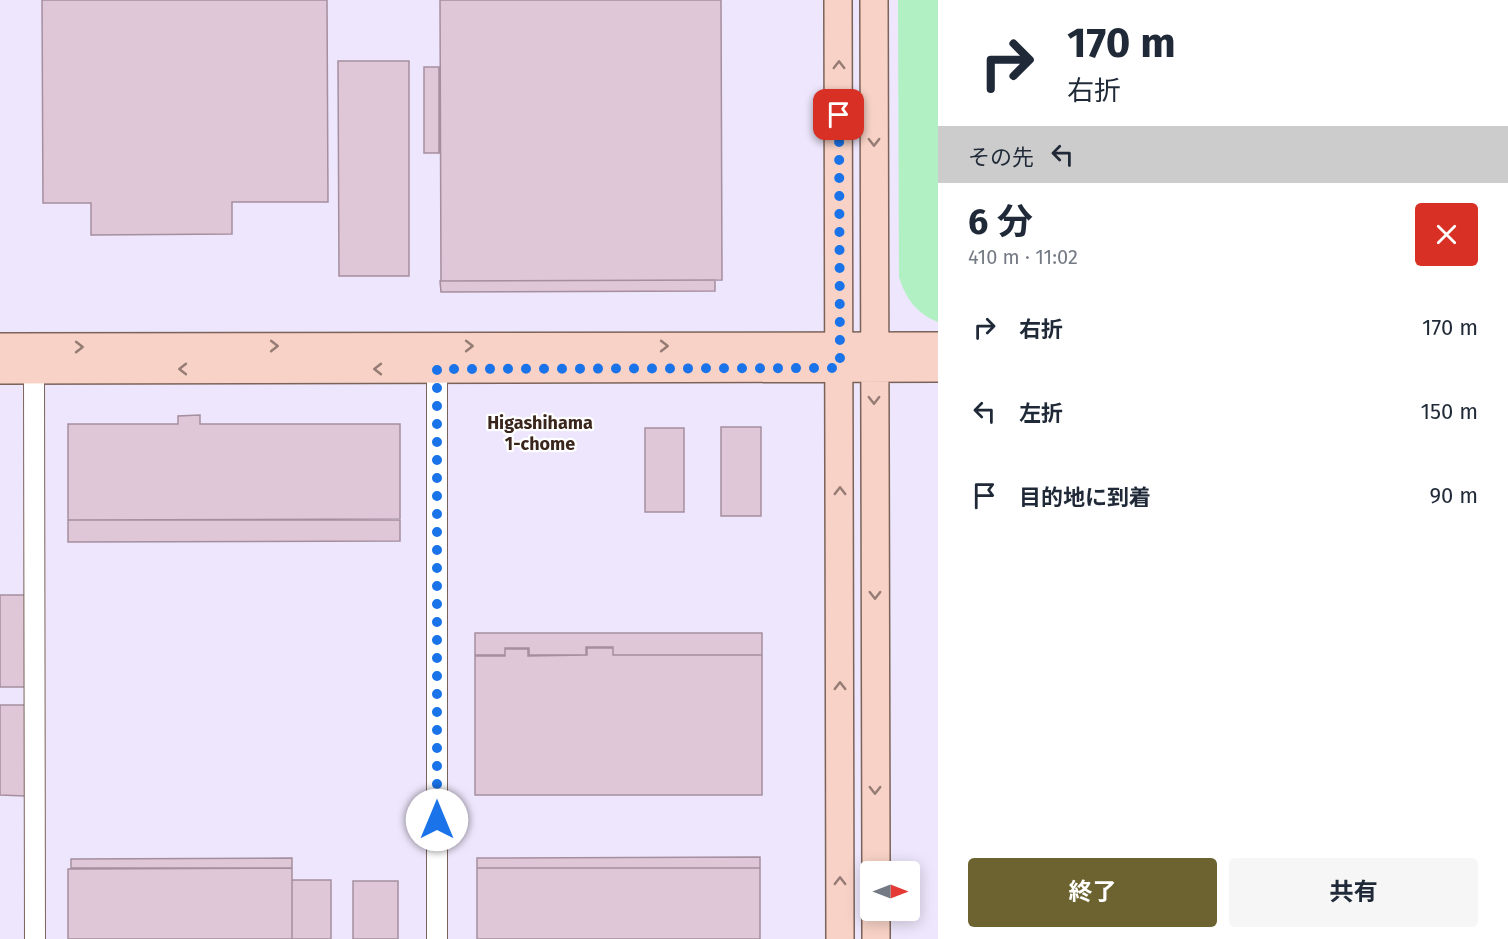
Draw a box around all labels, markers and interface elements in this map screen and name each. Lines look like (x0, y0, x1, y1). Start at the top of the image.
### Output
text: 170 m (1067, 18, 1176, 68)
icon: right (968, 24, 1046, 102)
one-way arrow (833, 60, 845, 69)
text: 右折 (1067, 75, 1121, 107)
pin (813, 89, 864, 140)
icon: arrive (822, 98, 855, 131)
one-way arrow (868, 138, 880, 147)
icon: left (1046, 138, 1079, 171)
text: その先 (968, 144, 1034, 171)
text: 6 分 (968, 200, 1033, 244)
button: close (1415, 203, 1478, 266)
text: 410 m · 11:02 (968, 245, 1078, 269)
icon: right (968, 311, 1001, 344)
text: 170 m (1422, 314, 1478, 341)
text: 右折 (1019, 316, 1063, 343)
one-way arrow (75, 340, 84, 353)
one-way arrow (270, 340, 279, 352)
one-way arrow (465, 340, 474, 352)
one-way arrow (660, 340, 669, 352)
one-way arrow (179, 363, 188, 375)
one-way arrow (374, 363, 383, 375)
icon: left (968, 395, 1001, 428)
one-way arrow (868, 396, 880, 405)
text: 150 m (1420, 398, 1478, 425)
text: 左折 (1019, 400, 1063, 427)
district label: Higashihama 1-chome (487, 412, 593, 455)
icon: arrive (968, 479, 1001, 512)
text: 90 m (1429, 482, 1478, 509)
text: 目的地に到着 (1019, 484, 1151, 511)
one-way arrow (834, 486, 846, 495)
one-way arrow (869, 591, 881, 600)
one-way arrow (834, 681, 846, 690)
one-way arrow (869, 786, 881, 795)
position arrow (405, 788, 469, 852)
button: 終了 (968, 858, 1217, 927)
button: 共有 (1229, 858, 1478, 927)
north arrow (860, 861, 920, 921)
map controls (860, 861, 920, 921)
one-way arrow (834, 876, 846, 885)

